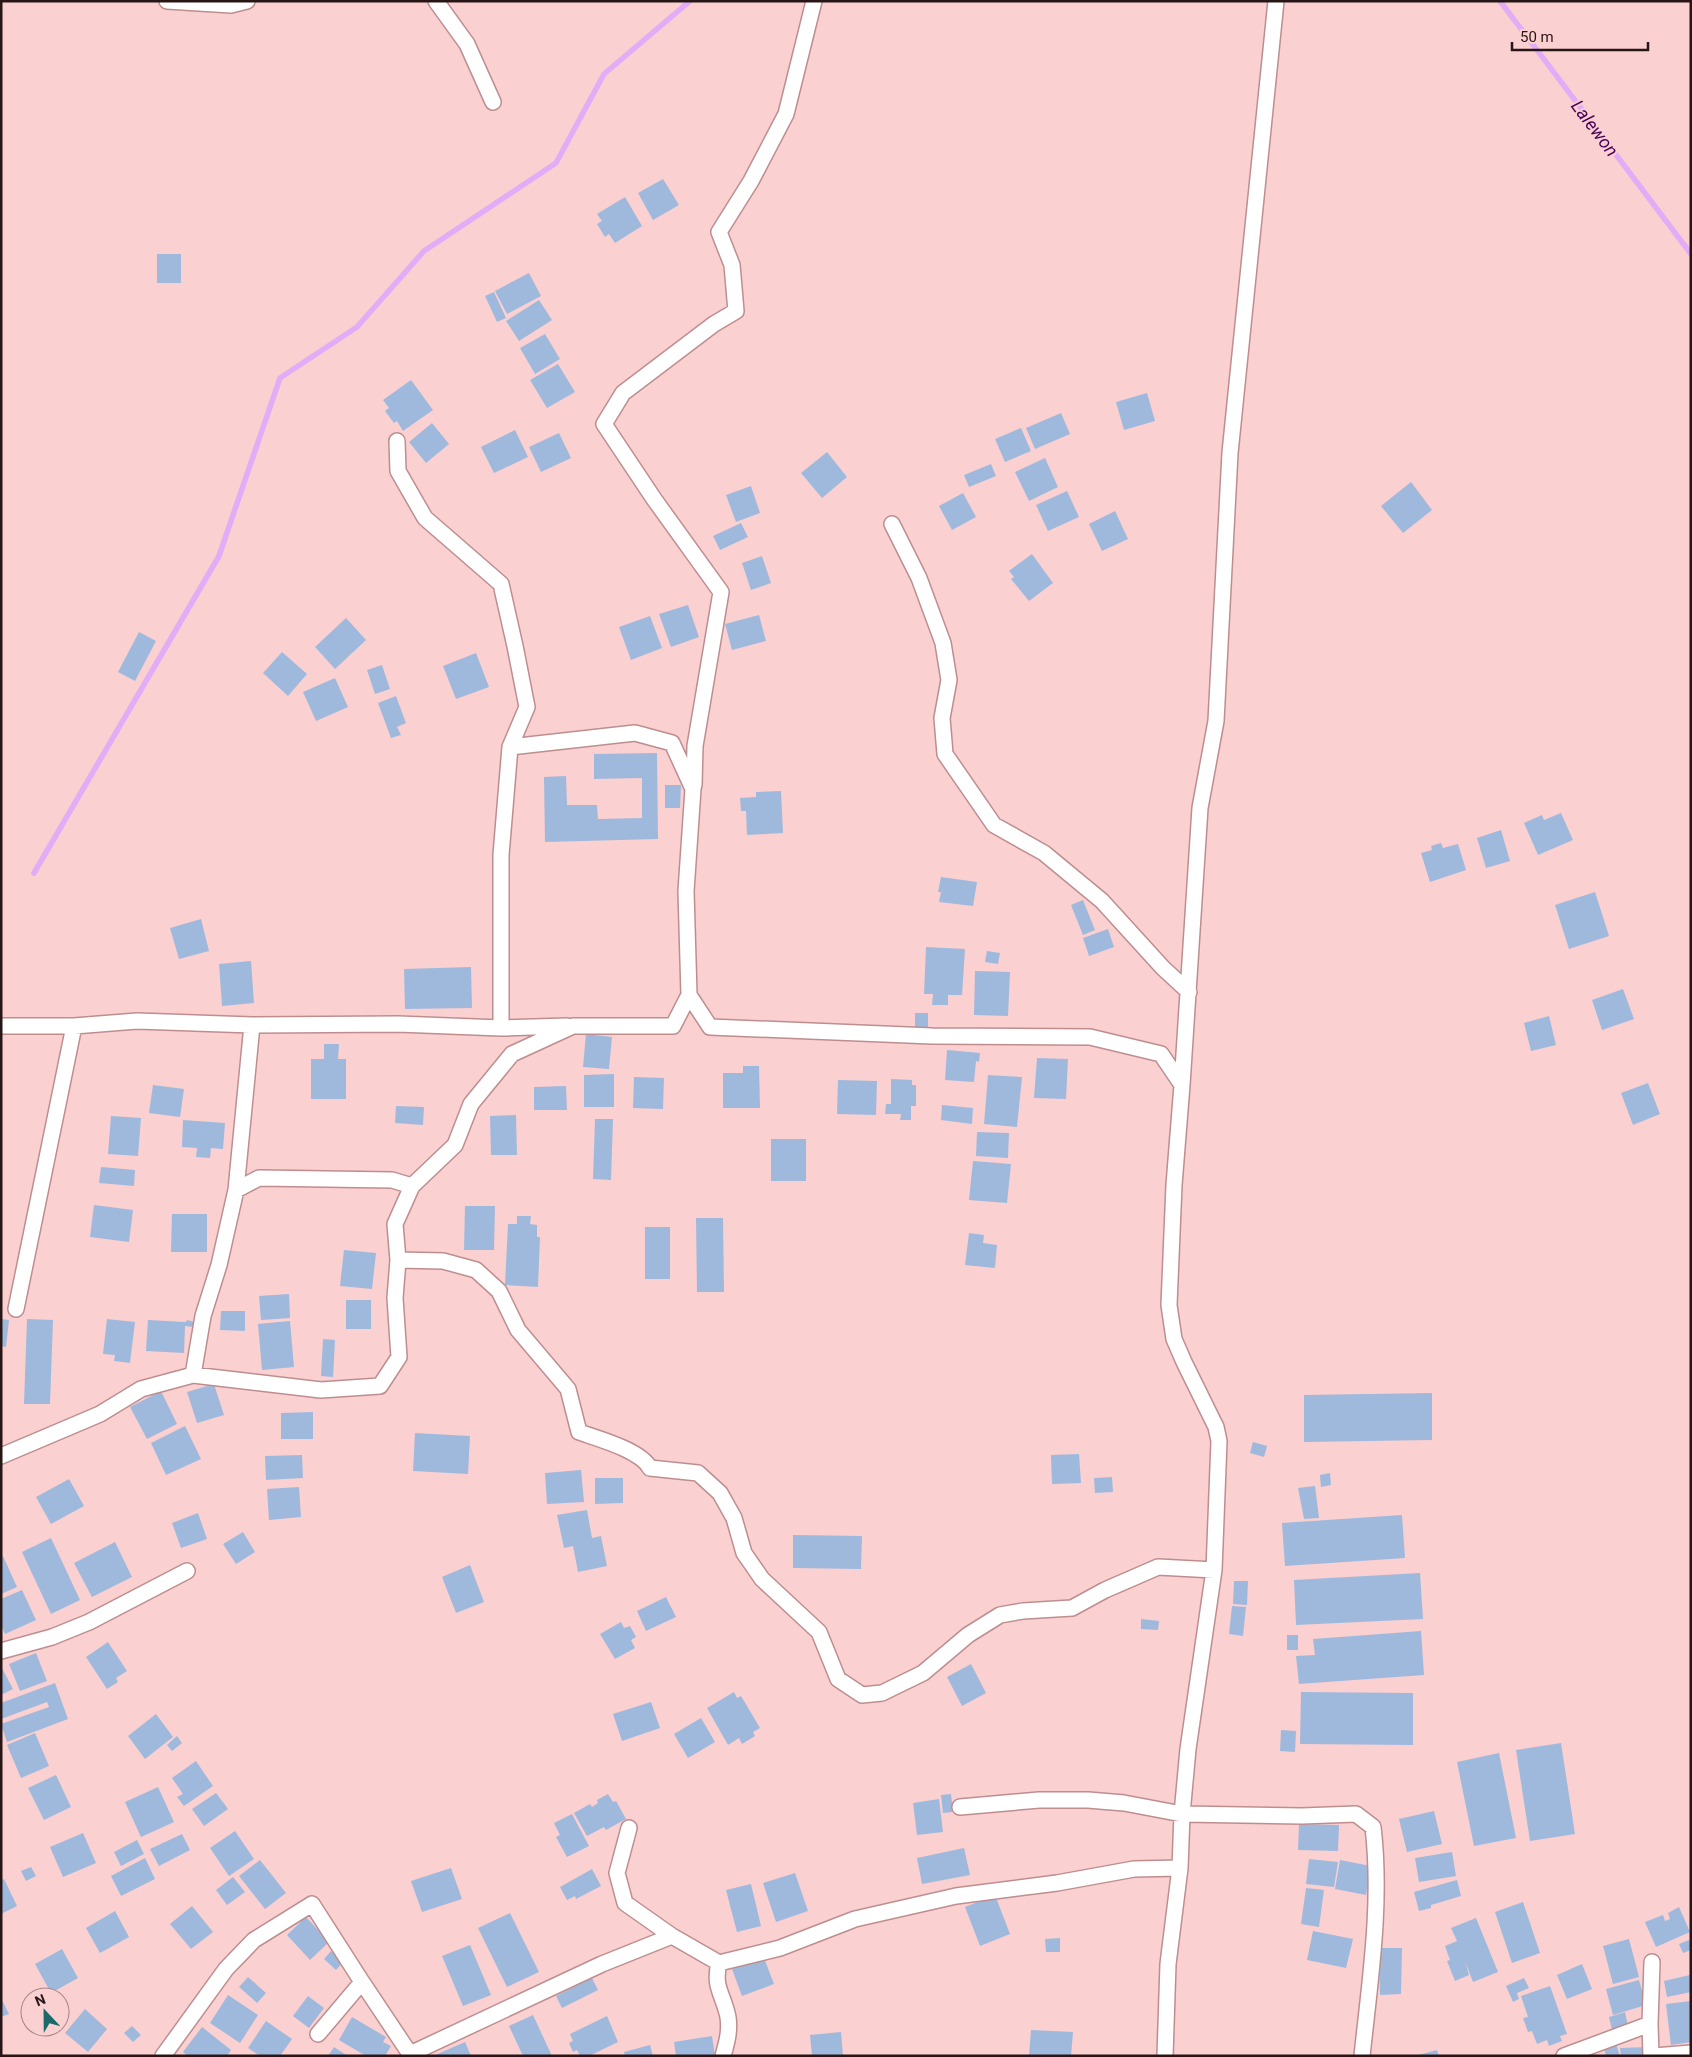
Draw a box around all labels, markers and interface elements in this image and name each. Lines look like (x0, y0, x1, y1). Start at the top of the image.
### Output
scale bar (1512, 20, 1648, 52)
text: 50 m (1520, 28, 1554, 46)
water label: Lalewon (1567, 96, 1623, 160)
north arrow (20, 1987, 70, 2037)
text: N (33, 1991, 48, 2009)

